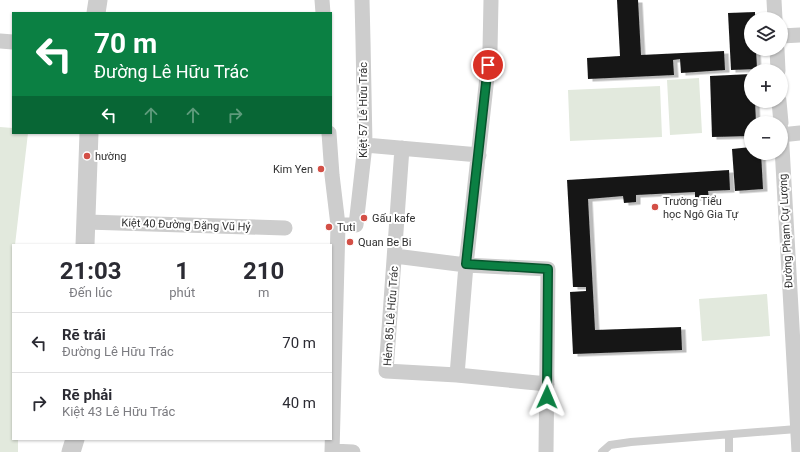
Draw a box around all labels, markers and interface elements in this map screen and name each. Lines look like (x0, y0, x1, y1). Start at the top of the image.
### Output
map controls (744, 12, 788, 160)
button: layers (744, 12, 788, 56)
text: 70 m (94, 27, 157, 60)
icon: left (28, 28, 80, 80)
pin (471, 48, 505, 82)
icon: arrive (477, 54, 499, 76)
text: Đường Lê Hữu Trác (94, 61, 249, 82)
street label: Kiệt 57 Lê Hữu Trác (357, 62, 370, 158)
button: + (744, 64, 788, 108)
icon: left (98, 104, 120, 126)
icon: ahead (140, 104, 162, 126)
icon: ahead (182, 104, 204, 126)
icon: right (224, 104, 246, 126)
button: − (744, 116, 788, 160)
place label: hường (95, 150, 126, 163)
marker: hường (82, 151, 92, 161)
place label: Kim Yen (273, 163, 313, 176)
marker: Kim Yen (316, 164, 326, 174)
street label: Đường Phạm Cự Lượng (777, 173, 795, 289)
place label: Trường Tiểu học Ngô Gia Tự (663, 195, 739, 221)
marker: Trường Tiểu học Ngô Gia Tự (650, 202, 660, 212)
place label: Gấu kafe (372, 212, 416, 225)
marker: Gấu kafe (359, 213, 369, 223)
street label: Kiệt 40 Đường Đặng Vũ Hỷ (121, 216, 252, 234)
place label: Tuti (337, 221, 355, 234)
marker: Tuti (324, 222, 334, 232)
place label: Quan Be Bi (358, 236, 411, 249)
marker: Quan Be Bi (345, 237, 355, 247)
text: 21:03 (60, 257, 122, 285)
text: 1 (175, 257, 189, 285)
text: 210 (243, 257, 284, 285)
street label: Hẻm 85 Lê Hữu Trác (381, 265, 401, 366)
text: Đến lúc (69, 285, 112, 300)
text: phút (169, 285, 195, 300)
text: m (258, 285, 269, 300)
text: Rẽ trái (62, 326, 106, 344)
icon: left (28, 332, 50, 354)
text: 70 m (282, 334, 316, 352)
text: Đường Lê Hữu Trác (62, 344, 174, 359)
position arrow (526, 376, 568, 418)
text: Rẽ phải (62, 386, 112, 404)
icon: right (28, 392, 50, 414)
text: 40 m (282, 394, 316, 412)
text: Kiệt 43 Lê Hữu Trác (62, 404, 175, 419)

